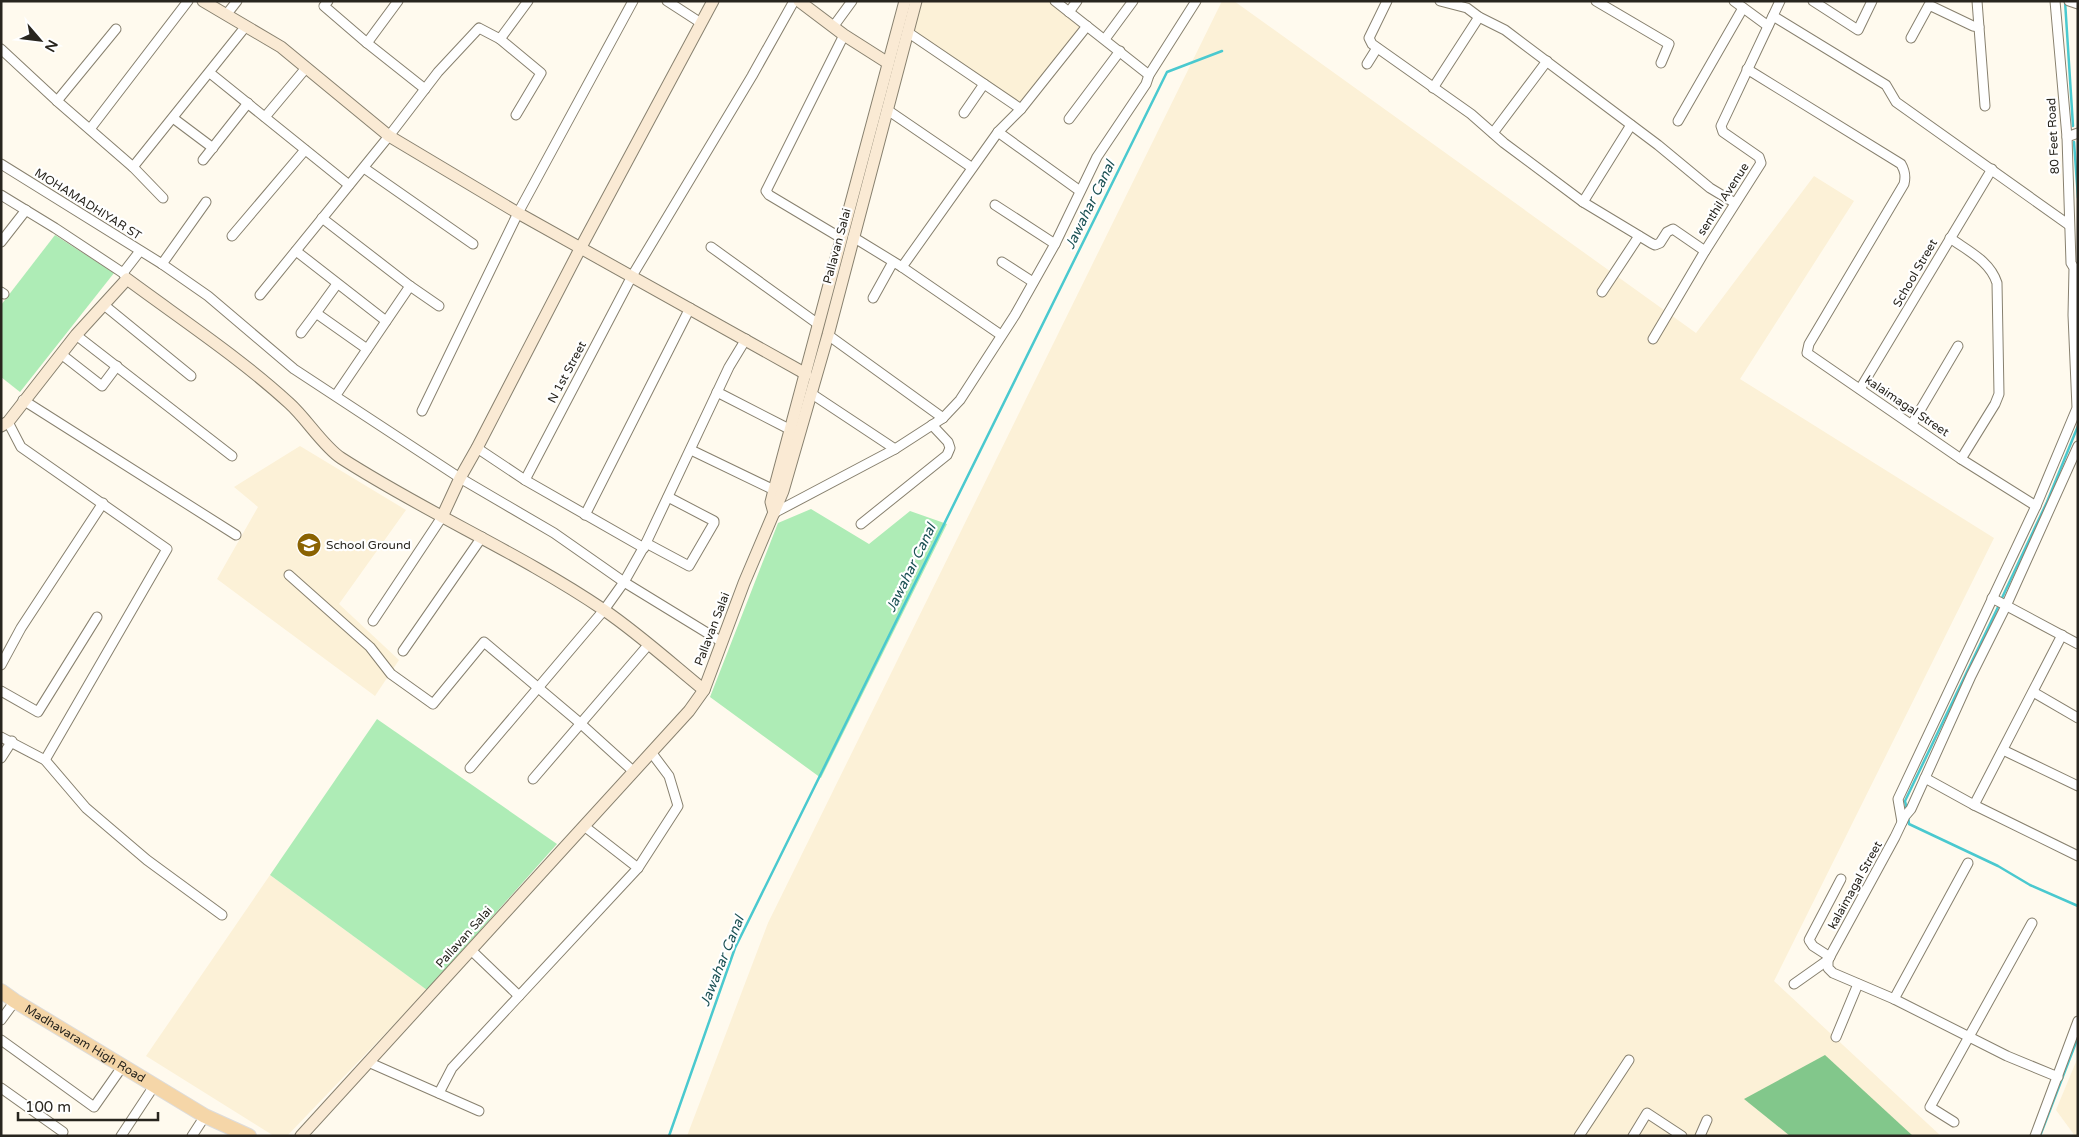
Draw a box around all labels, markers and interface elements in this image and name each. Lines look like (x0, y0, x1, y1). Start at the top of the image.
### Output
north arrow (15, 15, 65, 65)
text: N (41, 37, 61, 55)
street label: 80 Feet Road (2044, 97, 2062, 175)
water label: Jawahar Canal (1061, 157, 1119, 252)
street label: senthil Avenue (1694, 160, 1752, 238)
street label: MOHAMADHIYAR ST (32, 165, 145, 243)
street label: Pallavan Salai (820, 207, 854, 285)
street label: School Street (1890, 236, 1940, 309)
street label: N 1st Street (545, 338, 589, 405)
street label: kalaimagal Street (1862, 373, 1952, 440)
water label: Jawahar Canal (882, 520, 940, 615)
school or university icon: School Ground (296, 532, 322, 558)
place label: School Ground (326, 538, 411, 552)
street label: Pallavan Salai (692, 590, 732, 668)
street label: kalaimagal Street (1825, 838, 1885, 931)
street label: Pallavan Salai (433, 904, 495, 970)
water label: Jawahar Canal (696, 912, 748, 1009)
street label: Madhavaram High Road (22, 1001, 148, 1085)
scale bar (18, 1090, 158, 1122)
text: 100 m (25, 1098, 71, 1116)

